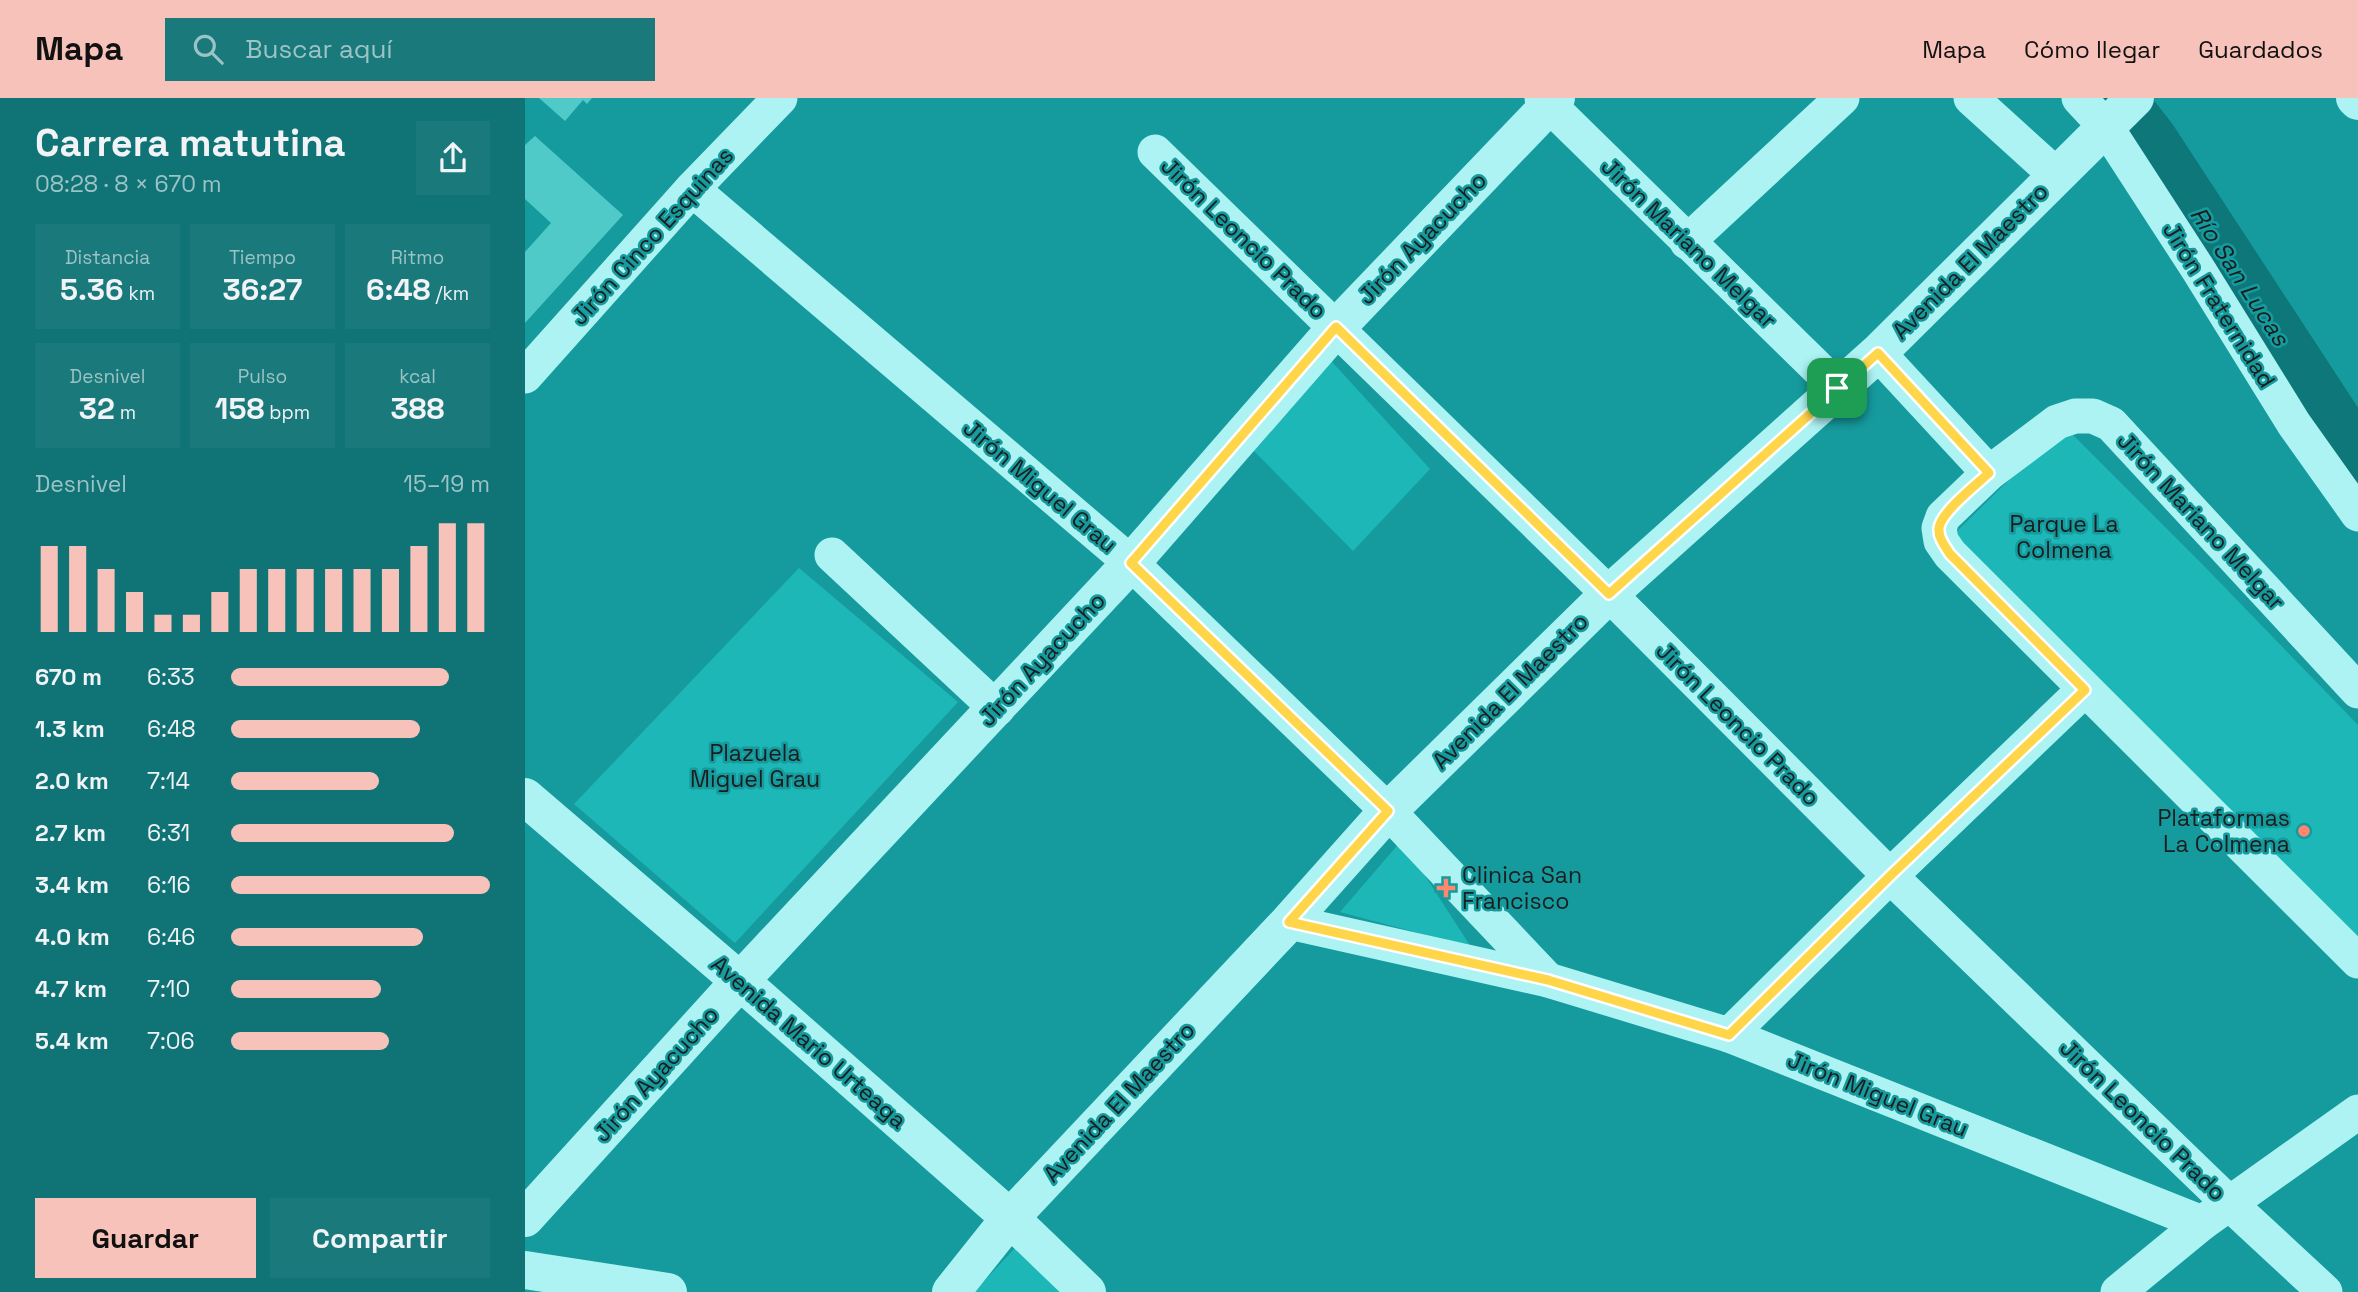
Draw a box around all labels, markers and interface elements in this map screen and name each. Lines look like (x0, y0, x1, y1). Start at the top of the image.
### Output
search box (165, 18, 655, 81)
text: Mapa (35, 28, 123, 70)
icon: search (189, 30, 227, 68)
text: Buscar aquí (245, 32, 393, 66)
text: Mapa (1922, 34, 1986, 65)
text: Cómo llegar (2024, 34, 2160, 65)
text: Guardados (2198, 34, 2323, 65)
text: Carrera matutina (35, 119, 346, 167)
button: share (416, 121, 490, 195)
street label: Jirón Cinco Esquinas (564, 141, 740, 331)
street label: Jirón Leoncio Prado (1155, 151, 1333, 325)
street label: Jirón Mariano Melgar (1595, 151, 1783, 335)
street label: Jirón Ayacucho (1351, 165, 1493, 311)
text: 08:28 · 8 × 670 m (35, 169, 222, 199)
street label: Avenida El Maestro (1885, 176, 2055, 346)
water label: Río San Lucas (2183, 201, 2297, 353)
street label: Jirón Fraternidad (2156, 217, 2282, 393)
text: Distancia (65, 245, 150, 270)
text: Tiempo (229, 245, 296, 270)
text: Ritmo (391, 245, 444, 270)
text: 5.36 (60, 270, 124, 309)
text: 36:27 (223, 270, 302, 309)
text: 6:48 (366, 270, 431, 309)
text: km (124, 281, 155, 306)
text: /km (431, 281, 469, 306)
pin (1807, 358, 1867, 418)
text: Desnivel (70, 364, 145, 389)
text: Pulso (238, 364, 287, 389)
text: kcal (399, 364, 436, 389)
icon: arrive (1818, 369, 1856, 407)
text: 32 (79, 389, 115, 428)
text: 158 (215, 389, 264, 428)
text: 388 (390, 389, 445, 428)
text: m (115, 400, 136, 425)
text: bpm (264, 400, 310, 425)
street label: Jirón Miguel Grau (957, 413, 1123, 559)
street label: Jirón Mariano Melgar (2111, 426, 2291, 616)
text: Desnivel (35, 469, 127, 499)
text: 15–19 m (403, 469, 490, 499)
park label: Parque La Colmena (2009, 509, 2119, 565)
street label: Jirón Ayacucho (972, 586, 1112, 732)
street label: Avenida El Maestro (1425, 606, 1595, 776)
street label: Jirón Leoncio Prado (1650, 636, 1826, 812)
text: 670 m (35, 662, 102, 692)
text: 6:33 (147, 662, 195, 692)
text: 1.3 km (35, 714, 105, 744)
text: 6:48 (147, 714, 196, 744)
park label: Plazuela Miguel Grau (690, 738, 820, 794)
text: 2.0 km (35, 766, 109, 796)
text: 7:14 (147, 766, 190, 796)
place label: Plataformas La Colmena (2157, 803, 2290, 859)
text: 2.7 km (35, 818, 106, 848)
text: 6:31 (147, 818, 190, 848)
marker: Plataformas La Colmena (2296, 823, 2312, 839)
place label: Clinica San Francisco (1462, 860, 1582, 916)
text: 3.4 km (35, 870, 109, 900)
text: 6:16 (147, 870, 191, 900)
marker: Clinica San Francisco (1436, 878, 1456, 898)
text: 4.0 km (35, 922, 110, 952)
text: 6:46 (147, 922, 195, 952)
street label: Avenida Mario Urteaga (705, 949, 913, 1135)
text: 4.7 km (35, 974, 107, 1004)
text: 7:10 (147, 974, 190, 1004)
street label: Jirón Ayacucho (587, 1000, 725, 1148)
street label: Avenida El Maestro (1037, 1015, 1201, 1189)
text: 5.4 km (35, 1026, 109, 1056)
text: 7:06 (147, 1026, 195, 1056)
street label: Jirón Leoncio Prado (2054, 1033, 2232, 1207)
street label: Jirón Miguel Grau (1783, 1044, 1973, 1144)
button: Guardar (35, 1198, 256, 1278)
button: Compartir (270, 1198, 490, 1278)

